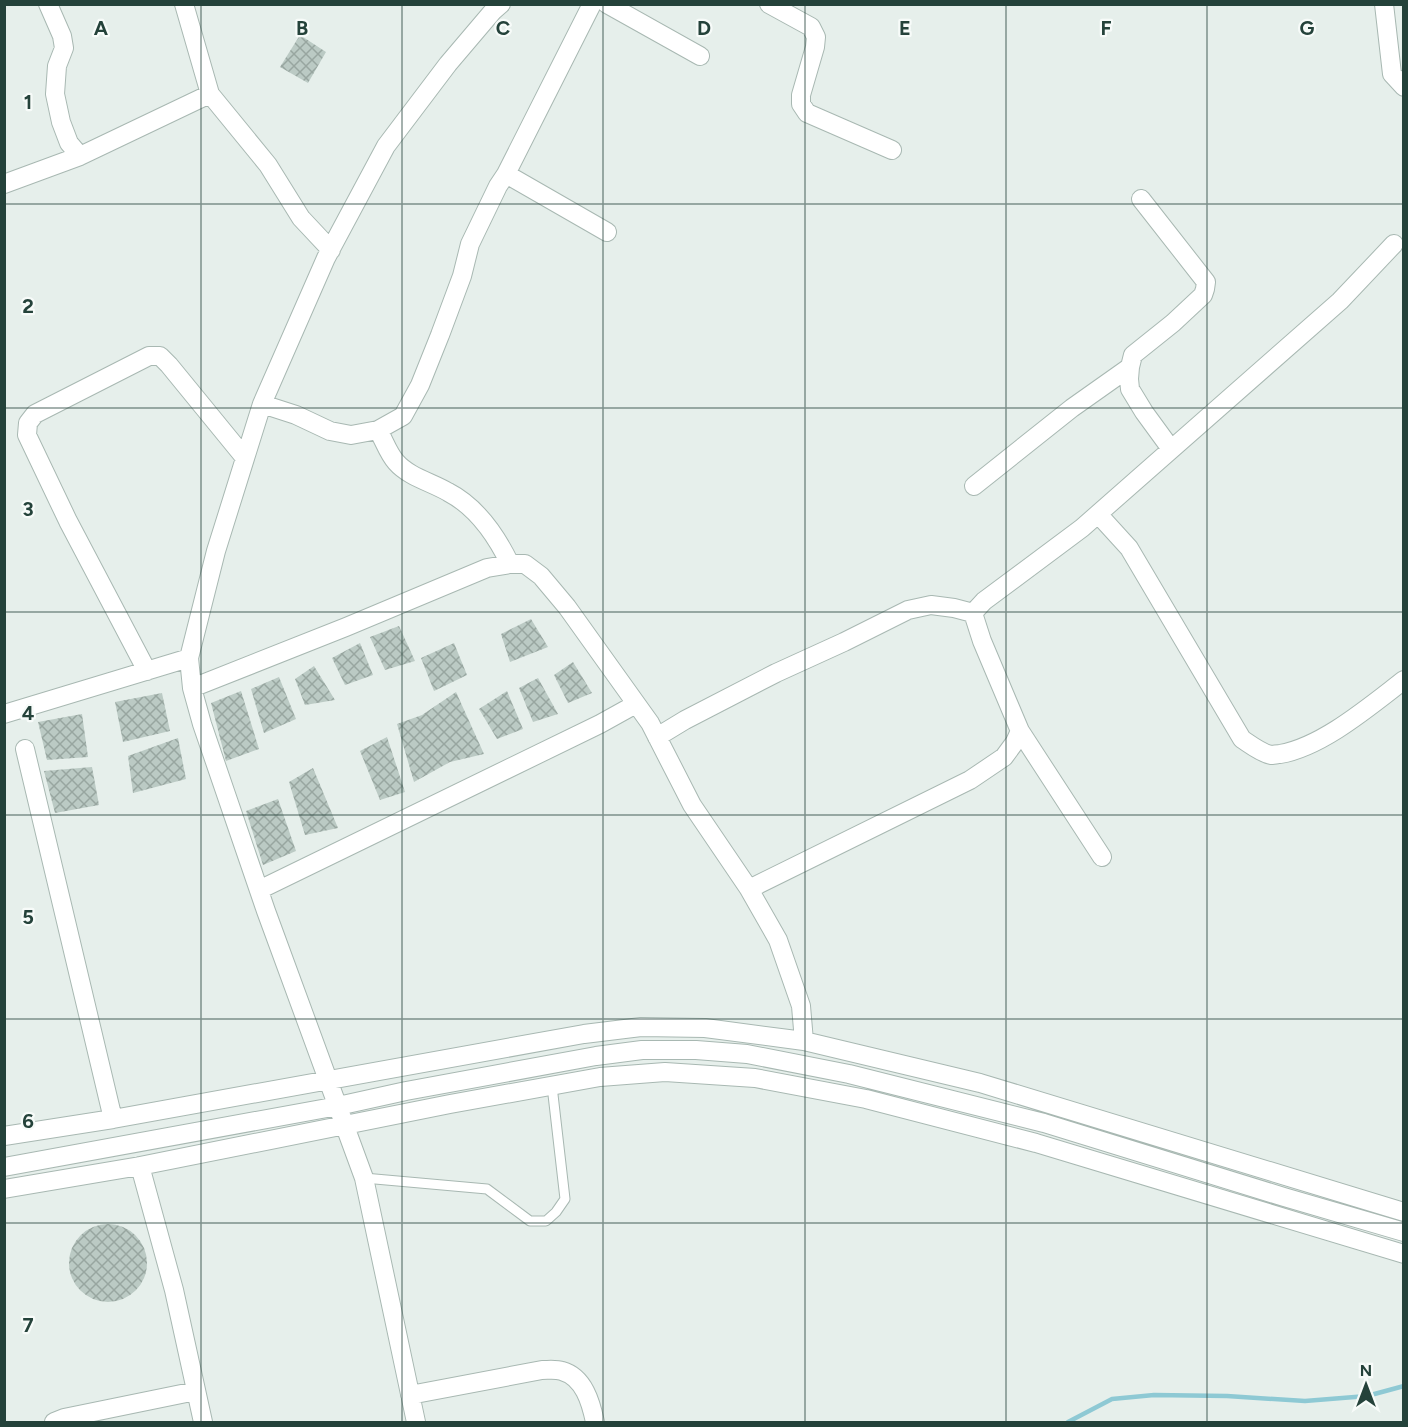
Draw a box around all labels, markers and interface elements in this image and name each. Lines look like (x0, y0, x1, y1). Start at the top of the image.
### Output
text: A (94, 16, 109, 40)
text: B (296, 16, 308, 40)
text: C (496, 16, 510, 40)
text: D (697, 16, 711, 40)
text: E (899, 16, 911, 40)
text: F (1100, 16, 1112, 40)
text: G (1300, 16, 1315, 40)
text: 1 (24, 90, 32, 114)
text: 2 (22, 294, 34, 318)
text: 3 (22, 497, 34, 521)
text: 4 (22, 701, 35, 725)
text: 5 (22, 905, 34, 929)
text: 6 (22, 1109, 34, 1133)
text: 7 (22, 1313, 34, 1337)
north arrow (1336, 1355, 1396, 1415)
text: N (1360, 1361, 1372, 1380)

